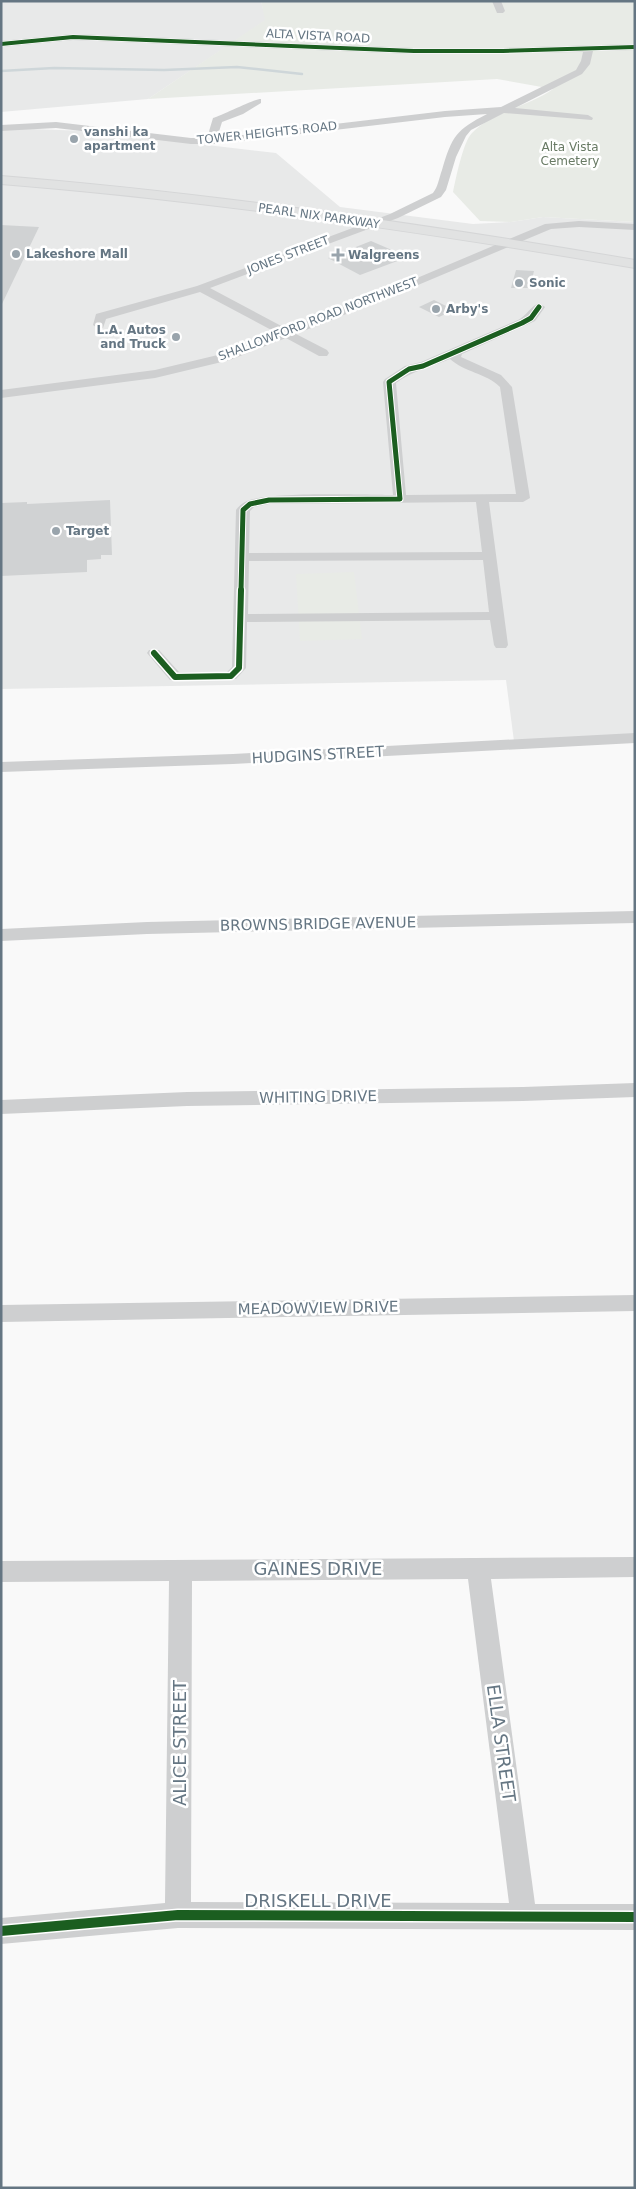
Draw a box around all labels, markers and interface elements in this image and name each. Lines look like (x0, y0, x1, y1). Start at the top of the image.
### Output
street label: ALTA VISTA ROAD (265, 26, 371, 46)
street label: TOWER HEIGHTS ROAD (195, 119, 338, 147)
place label: vanshi ka apartment (84, 125, 156, 153)
marker: vanshi ka apartment (68, 133, 80, 145)
park label: Alta Vista Cemetery (541, 140, 599, 168)
street label: PEARL NIX PARKWAY (257, 201, 381, 232)
street label: JONES STREET (244, 233, 332, 277)
place label: Lakeshore Mall (26, 247, 128, 261)
marker: Lakeshore Mall (10, 248, 22, 260)
place label: Walgreens (348, 248, 420, 262)
marker: Walgreens (332, 249, 344, 261)
street label: SHALLOWFORD ROAD NORTHWEST (216, 274, 420, 364)
place label: Sonic (529, 276, 566, 290)
marker: Sonic (513, 277, 525, 289)
place label: Arby's (446, 302, 488, 316)
marker: Arby's (430, 303, 442, 315)
place label: L.A. Autos and Truck (97, 323, 167, 351)
marker: L.A. Autos and Truck (170, 331, 182, 343)
place label: Target (66, 524, 109, 538)
marker: Target (50, 525, 62, 537)
street label: HUDGINS STREET (251, 742, 386, 767)
street label: BROWNS BRIDGE AVENUE (220, 913, 416, 935)
street label: WHITING DRIVE (259, 1087, 377, 1107)
street label: MEADOWVIEW DRIVE (237, 1298, 399, 1318)
street label: GAINES DRIVE (254, 1558, 382, 1579)
street label: ALICE STREET (169, 1679, 190, 1806)
street label: ELLA STREET (483, 1683, 520, 1804)
street label: DRISKELL DRIVE (244, 1890, 392, 1911)

